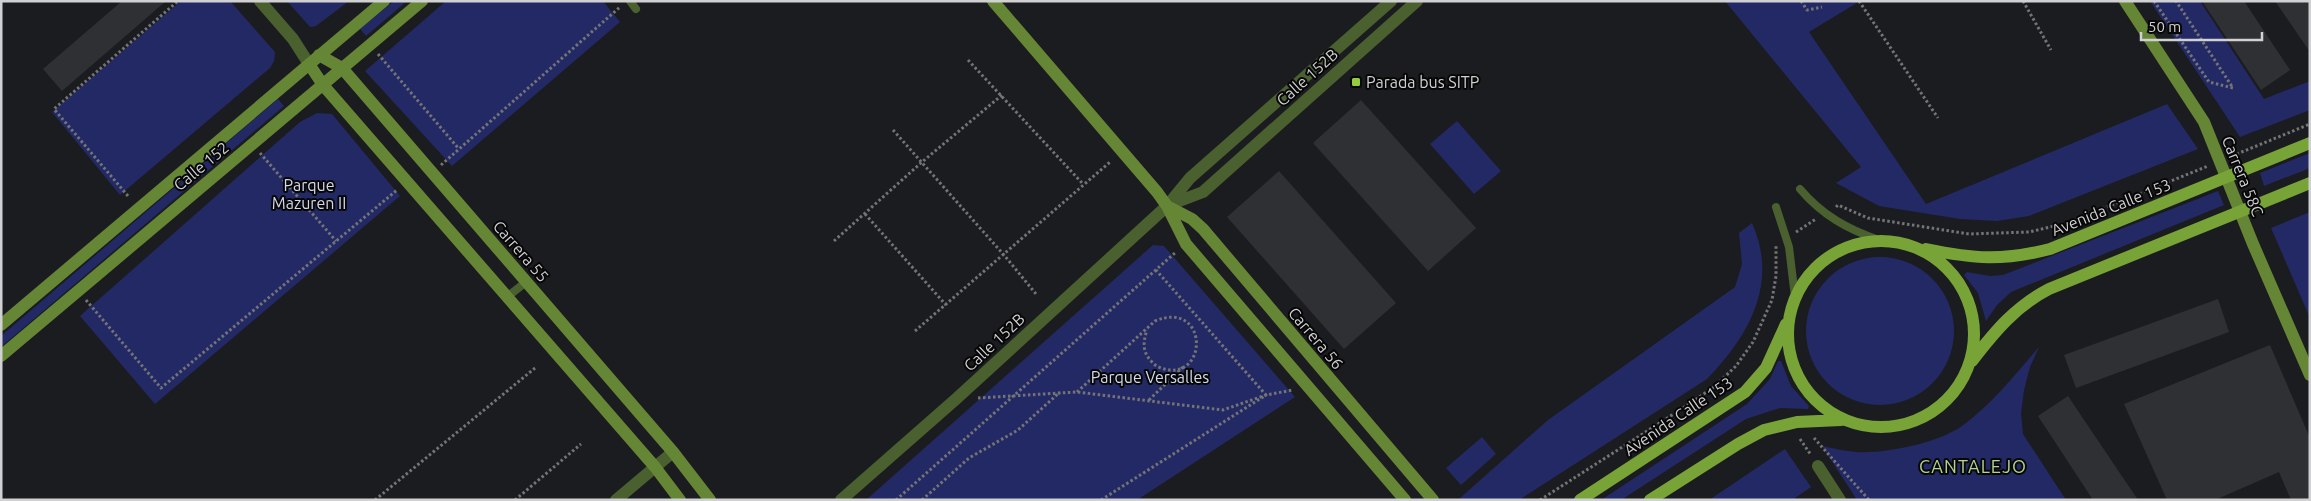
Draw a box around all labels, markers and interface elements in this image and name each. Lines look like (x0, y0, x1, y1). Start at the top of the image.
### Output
scale bar (2141, 10, 2262, 42)
text: 50 m (2148, 18, 2181, 35)
street label: Calle 152B (1273, 45, 1341, 109)
place label: Parada bus SITP (1366, 73, 1479, 91)
marker: Parada bus SITP (1350, 76, 1362, 88)
street label: Carrera 58C (2219, 133, 2267, 219)
street label: Calle 152 (170, 138, 232, 194)
street label: Avenida Calle 153 (2049, 175, 2173, 239)
park label: Parque Mazuren II (272, 176, 346, 212)
street label: Carrera 55 (490, 217, 552, 285)
street label: Carrera 56 (1285, 303, 1347, 373)
street label: Calle 152B (960, 309, 1028, 375)
park label: Parque Versalles (1091, 368, 1209, 386)
street label: Avenida Calle 153 (1620, 373, 1736, 459)
district label: CANTALEJO (1919, 456, 2027, 476)

